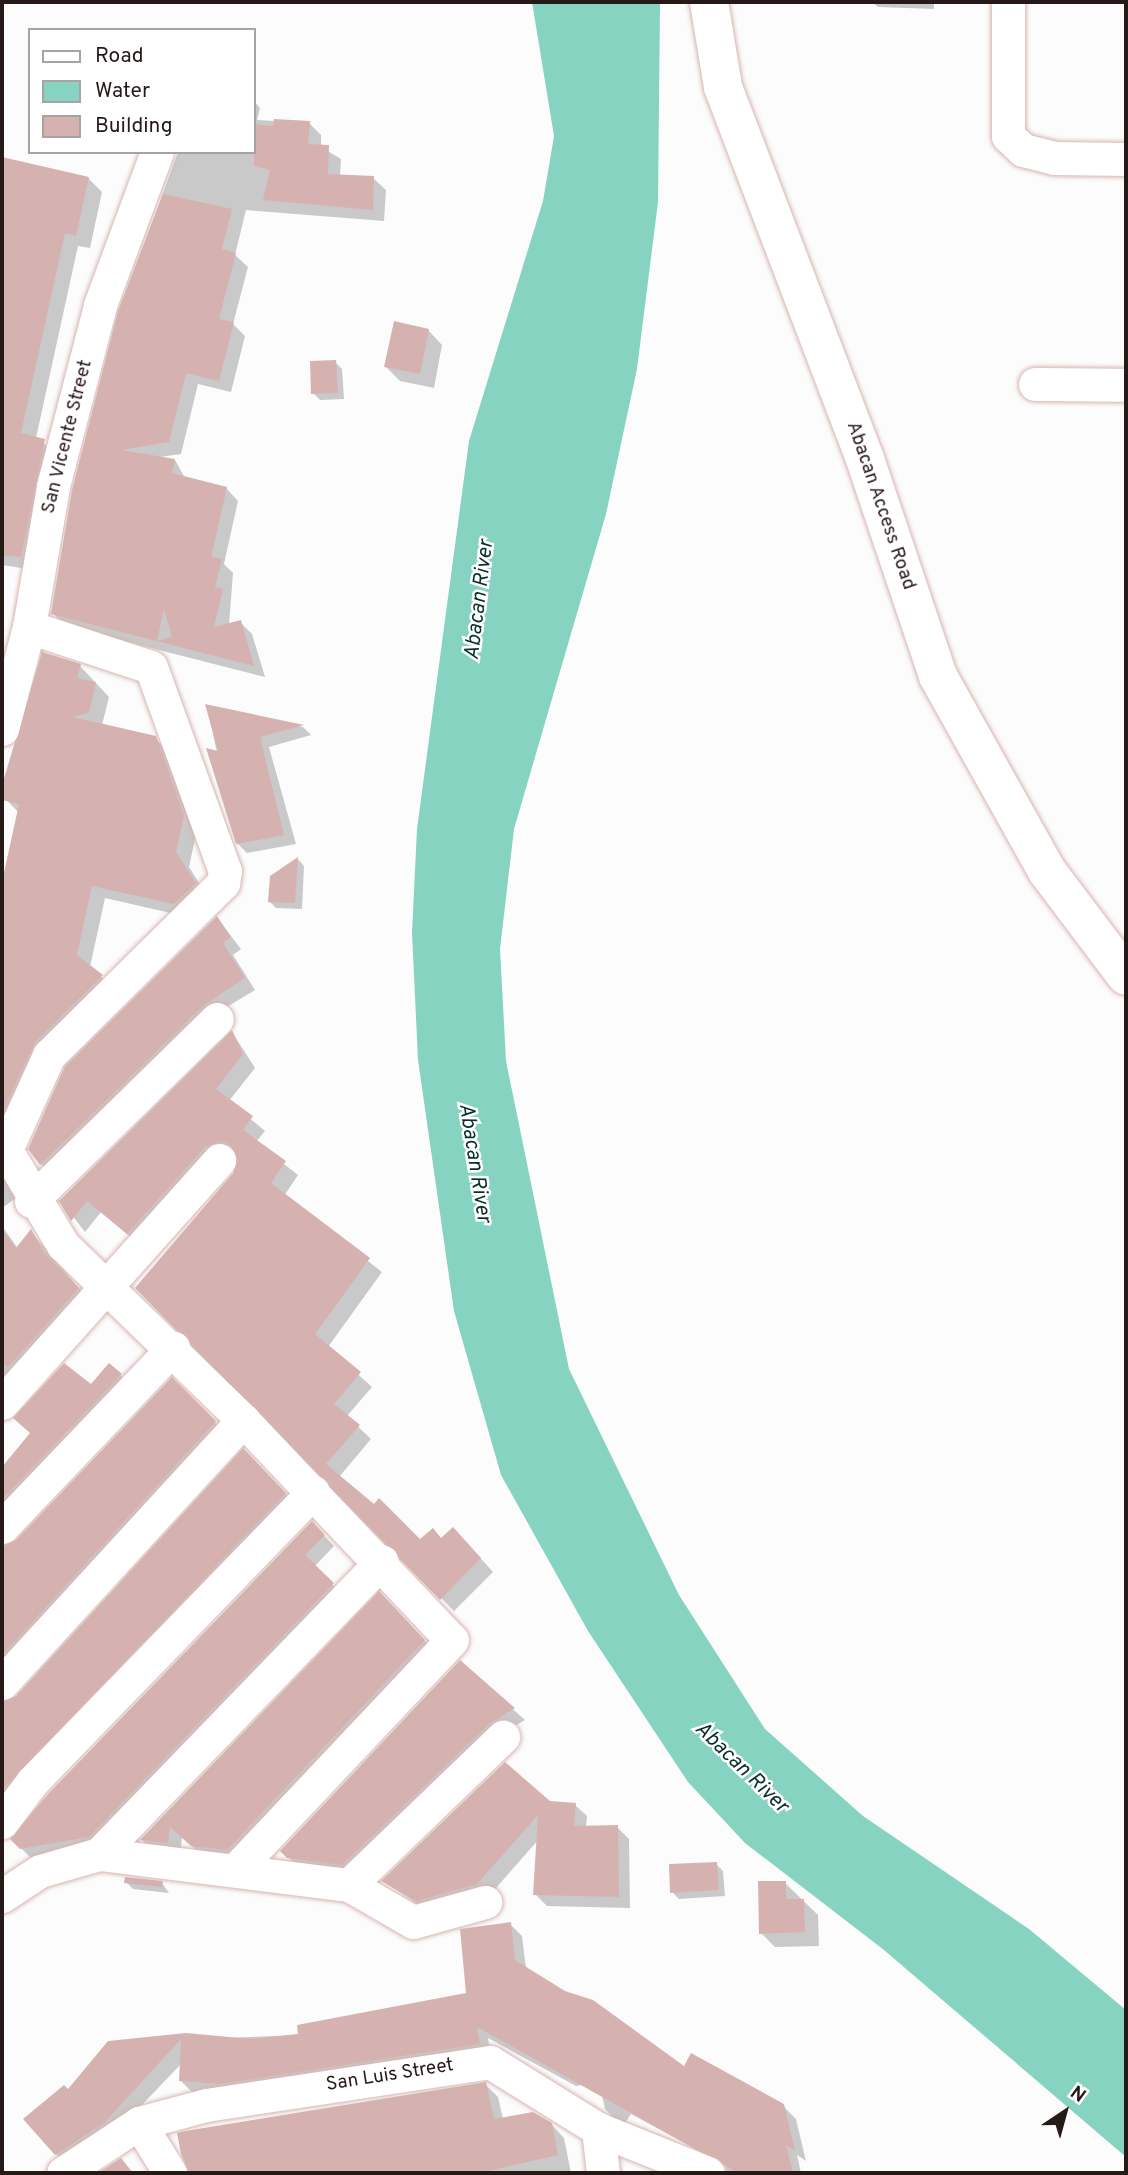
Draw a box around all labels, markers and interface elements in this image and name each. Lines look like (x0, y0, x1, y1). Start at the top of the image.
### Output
legend (28, 28, 256, 154)
text: Road (95, 43, 144, 70)
text: Water (95, 78, 150, 105)
text: Building (95, 113, 173, 140)
street label: San Vicente Street (38, 357, 98, 517)
street label: Abacan Access Road (840, 419, 920, 593)
water label: Abacan River (460, 539, 500, 661)
water label: Abacan River (452, 1101, 496, 1225)
water label: Abacan River (689, 1717, 793, 1819)
street label: San Luis Street (325, 2055, 455, 2097)
north arrow (1030, 2077, 1100, 2147)
text: N (1065, 2081, 1090, 2109)

